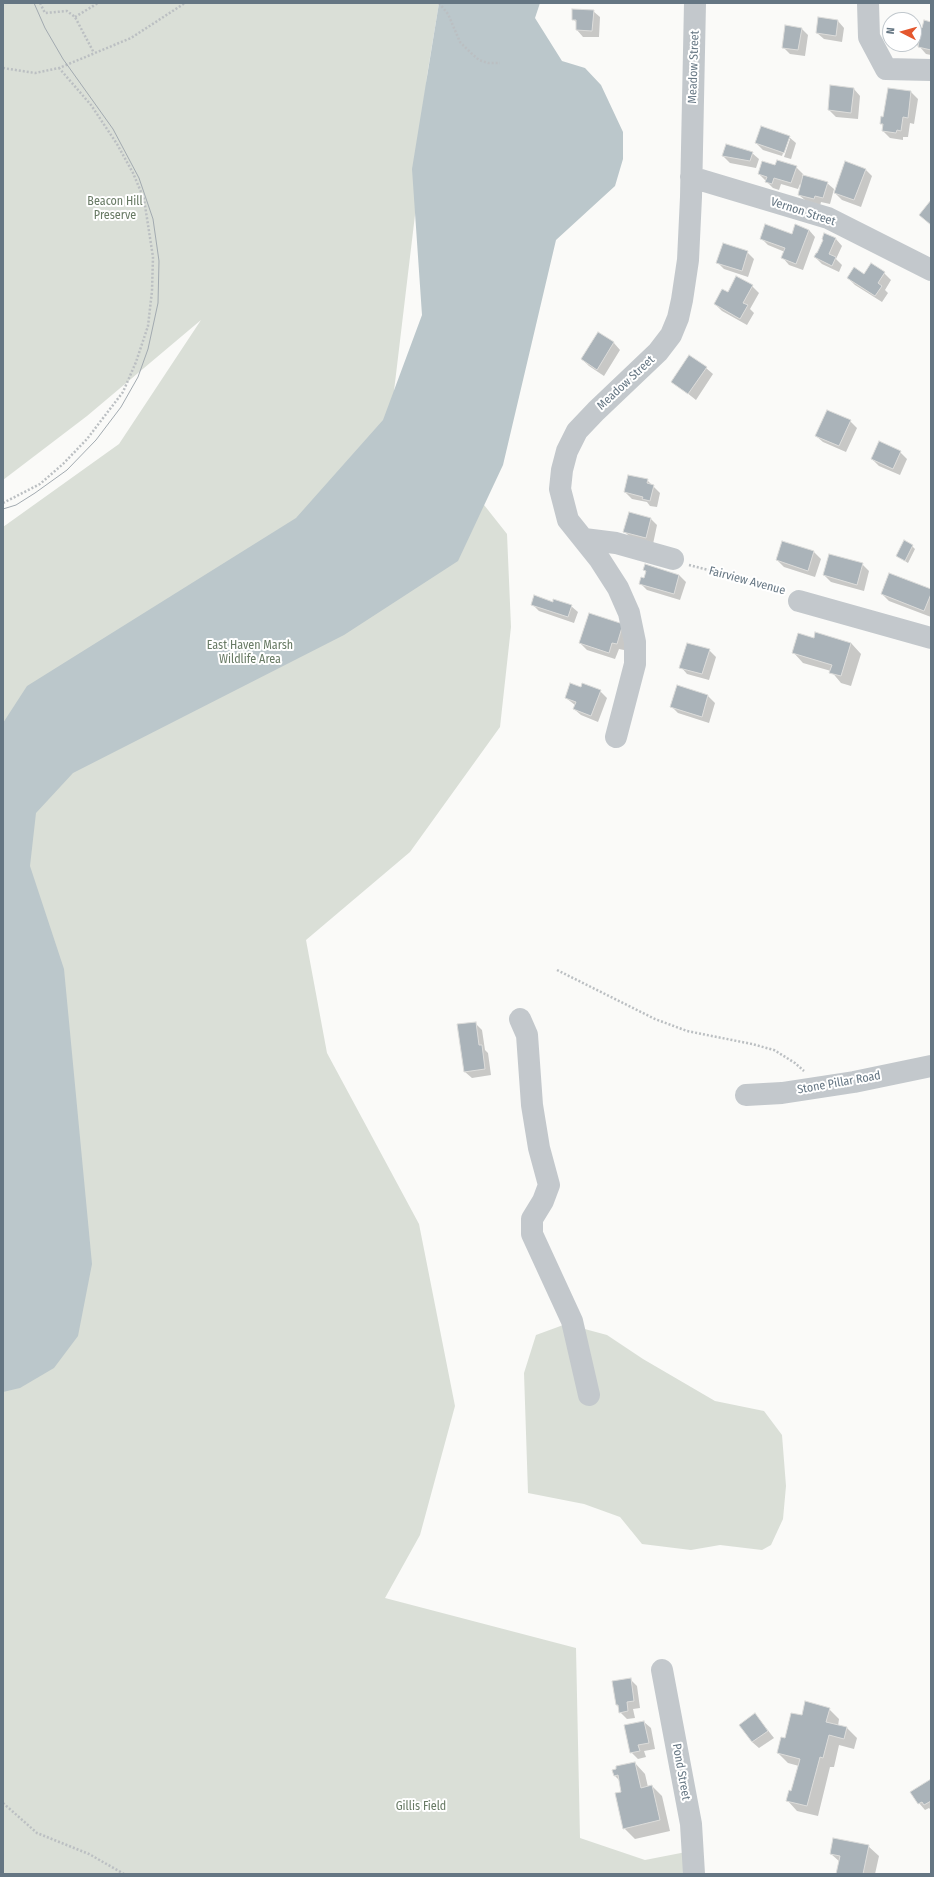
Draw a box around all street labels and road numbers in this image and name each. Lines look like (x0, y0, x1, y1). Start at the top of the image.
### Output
street label: Meadow Street (686, 30, 702, 104)
street label: Vernon Street (769, 195, 837, 229)
street label: Meadow Street (594, 353, 658, 413)
street label: Fairview Avenue (707, 564, 787, 598)
street label: Stone Pillar Road (796, 1069, 882, 1097)
street label: Pond Street (669, 1743, 693, 1801)

